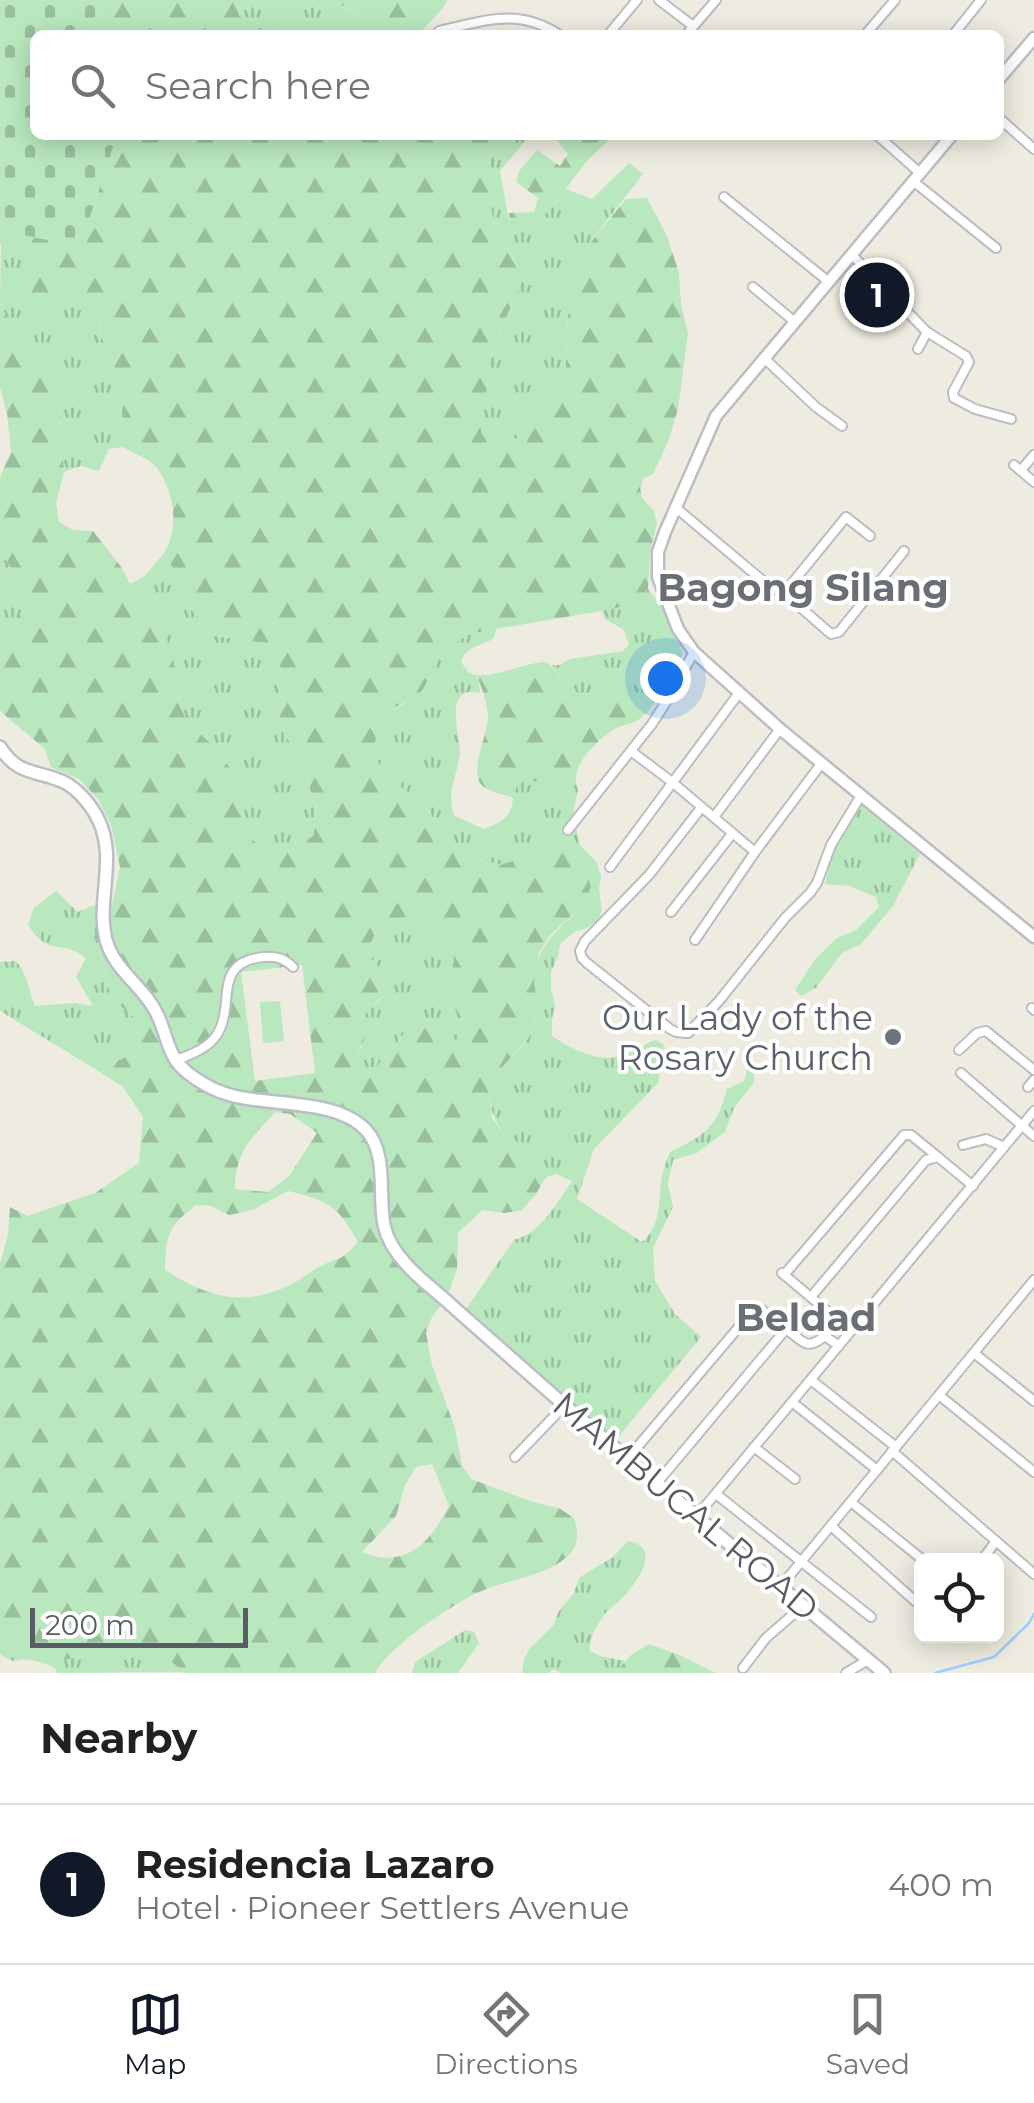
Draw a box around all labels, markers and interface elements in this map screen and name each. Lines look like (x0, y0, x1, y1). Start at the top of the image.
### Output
search box (30, 30, 1004, 140)
icon: search (65, 58, 120, 113)
text: Search here (145, 62, 371, 109)
pin: 1 (844, 258, 910, 332)
district label: Bagong Silang (657, 564, 949, 611)
your location (640, 653, 691, 704)
place label: Our Lady of the Rosary Church (602, 996, 873, 1079)
marker: Our Lady of the Rosary Church (882, 1026, 904, 1048)
district label: Beldad (736, 1294, 876, 1341)
street label: MAMBUCAL ROAD (544, 1382, 828, 1630)
map controls (914, 1553, 1004, 1643)
button: locate (914, 1553, 1004, 1643)
scale bar (30, 1603, 248, 1648)
text: 200 m (45, 1608, 135, 1642)
text: Nearby (40, 1712, 197, 1764)
text: Residencia Lazaro (135, 1841, 495, 1888)
text: 1 (66, 1865, 79, 1904)
text: 400 m (888, 1865, 994, 1904)
text: Hotel · Pioneer Settlers Avenue (135, 1888, 629, 1927)
tab: Map (124, 1987, 186, 2081)
tab: Directions (434, 1987, 578, 2081)
tab: Saved (826, 1987, 910, 2081)

